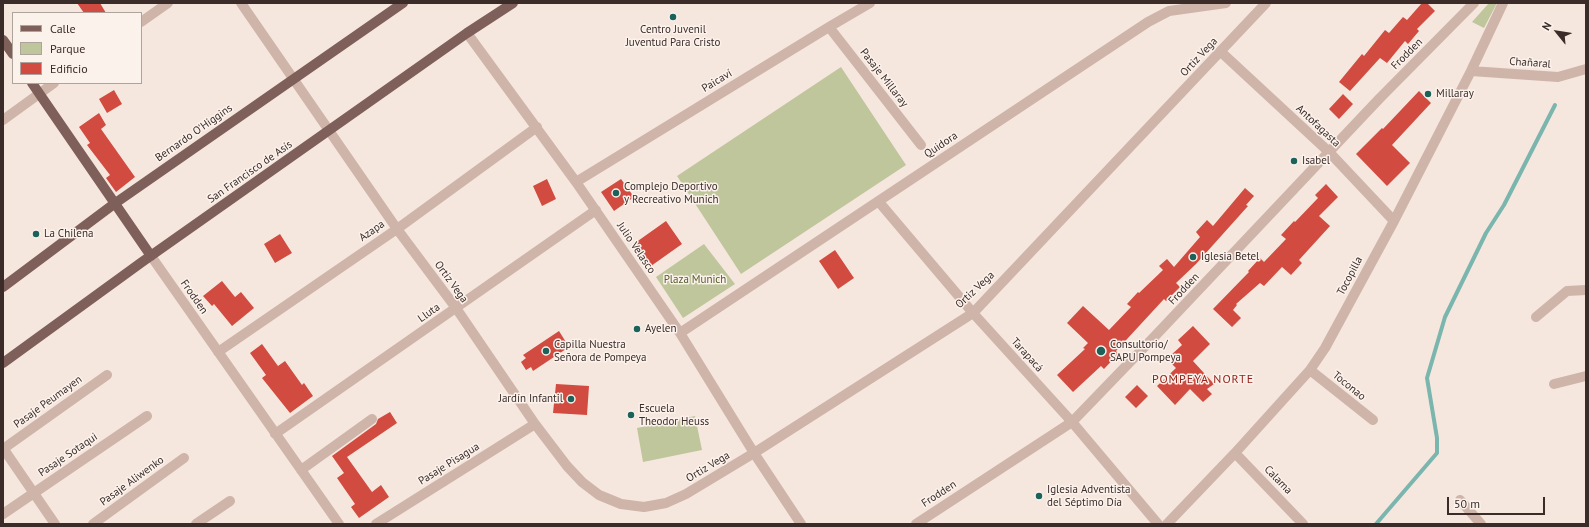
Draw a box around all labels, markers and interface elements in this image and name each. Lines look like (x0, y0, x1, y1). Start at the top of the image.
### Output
legend (12, 12, 142, 84)
marker: Centro Juvenil Juventud Para Cristo (668, 12, 678, 22)
north arrow (1537, 12, 1577, 52)
text: N (1539, 19, 1554, 33)
text: Calle (50, 21, 76, 36)
place label: Centro Juvenil Juventud Para Cristo (626, 23, 720, 49)
street label: Ortiz Vega (1178, 35, 1220, 79)
street label: Frodden (1389, 36, 1425, 72)
text: Parque (50, 41, 85, 56)
street label: Pasaje Millaray (857, 46, 911, 110)
street label: Chañaral (1509, 55, 1551, 71)
text: Edificio (50, 61, 88, 76)
street label: Paicaví (700, 67, 734, 95)
place label: Millaray (1436, 87, 1474, 101)
marker: Millaray (1423, 89, 1433, 99)
street label: Bernardo O'Higgins (153, 102, 235, 164)
street label: Antofagasta (1293, 102, 1343, 150)
street label: Quidora (922, 129, 960, 161)
street label: San Francisco de Asís (205, 138, 295, 206)
place label: Isabel (1302, 154, 1330, 168)
marker: Isabel (1289, 156, 1299, 166)
place label: Complejo Deportivo y Recreativo Munich (624, 180, 719, 206)
marker: Complejo Deportivo y Recreativo Munich (611, 188, 621, 198)
street label: Azapa (357, 218, 387, 244)
street label: Julio Velasco (614, 220, 658, 276)
place label: La Chilena (44, 227, 93, 241)
marker: La Chilena (31, 229, 41, 239)
place label: Iglesia Betel (1201, 250, 1259, 264)
marker: Iglesia Betel (1188, 252, 1198, 262)
street label: Tocopilla (1334, 254, 1366, 298)
street label: Ortiz Vega (431, 258, 471, 306)
street label: Ortiz Vega (953, 269, 997, 311)
street label: Frodden (1166, 270, 1202, 308)
park label: Plaza Munich (664, 273, 726, 287)
street label: Frodden (177, 277, 211, 317)
street label: Lluta (415, 301, 443, 325)
place label: Ayelen (645, 322, 676, 336)
marker: Ayelen (632, 324, 642, 334)
street label: Tarapacá (1008, 335, 1046, 375)
place label: Capilla Nuestra Señora de Pompeya (554, 338, 646, 364)
place label: Consultorio/ SAPU Pompeya (1110, 338, 1181, 364)
marker: Consultorio/ SAPU Pompeya (1095, 345, 1107, 357)
marker: Capilla Nuestra Señora de Pompeya (541, 346, 551, 356)
street label: Toconao (1330, 369, 1368, 403)
street label: Pasaje Peumayen (11, 373, 85, 431)
district label: POMPEYA NORTE (1152, 373, 1254, 387)
place label: Jardín Infantil (499, 392, 563, 406)
marker: Jardín Infantil (566, 394, 576, 404)
place label: Escuela Theodor Heuss (639, 402, 709, 428)
marker: Escuela Theodor Heuss (626, 410, 636, 420)
street label: Pasaje Sotaqui (36, 430, 100, 480)
street label: Pasaje Pisagua (416, 440, 482, 488)
street label: Ortiz Vega (684, 449, 732, 485)
street label: Pasaje Aliwenko (97, 453, 167, 509)
street label: Calama (1261, 463, 1295, 497)
street label: Frodden (919, 478, 959, 510)
place label: Iglesia Adventista del Séptimo Día (1047, 483, 1131, 509)
scale bar (1449, 489, 1547, 515)
marker: Iglesia Adventista del Séptimo Día (1034, 491, 1044, 501)
text: 50 m (1454, 496, 1480, 511)

